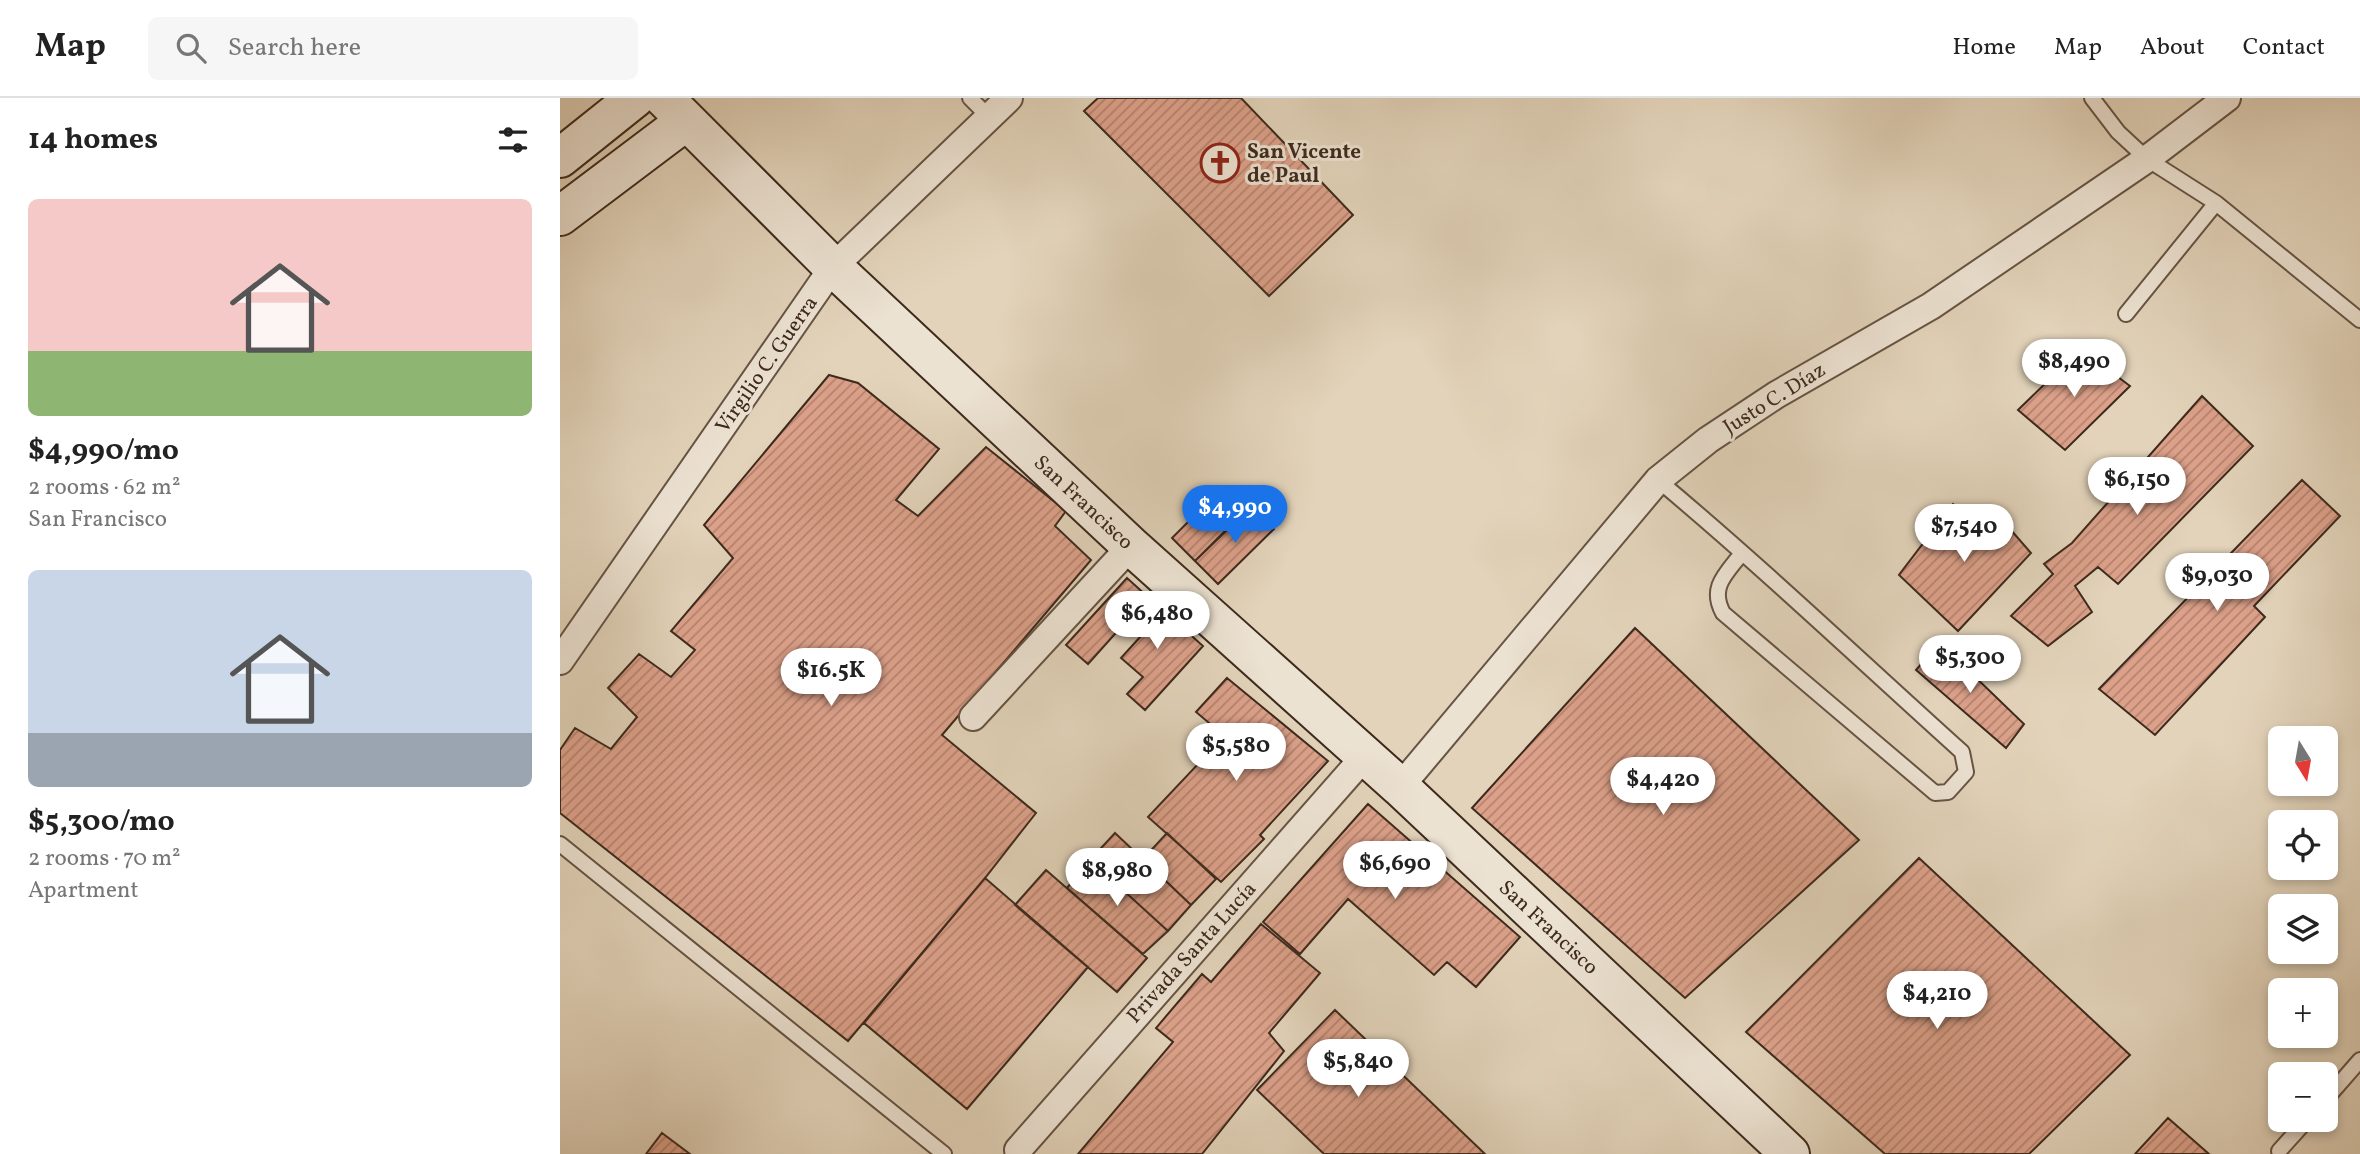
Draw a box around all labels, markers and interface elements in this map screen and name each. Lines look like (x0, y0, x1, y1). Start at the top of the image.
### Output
search box (148, 17, 638, 80)
text: Map (35, 25, 106, 71)
icon: search (172, 29, 210, 67)
text: Search here (228, 30, 361, 66)
text: Home (1952, 31, 2016, 65)
text: Map (2054, 31, 2102, 65)
text: About (2140, 31, 2205, 65)
text: Contact (2243, 31, 2325, 65)
text: 14 homes (28, 119, 158, 161)
icon: filters (494, 121, 532, 159)
place label: San Vicente de Paul (1247, 138, 1361, 191)
church icon: San Vicente de Paul (1199, 142, 1241, 184)
icon: home (217, 245, 343, 371)
street label: Virgilio C. Guerra (709, 290, 825, 439)
pin: $8,490 (2017, 340, 2131, 399)
text: $8,490 (2038, 346, 2110, 378)
street label: Justo C. Díaz (1718, 356, 1832, 442)
text: $4,990/mo (28, 430, 179, 472)
street label: San Francisco (1027, 449, 1139, 557)
pin: $6,150 (2080, 458, 2194, 517)
text: $6,150 (2104, 464, 2170, 496)
text: 2 rooms · 62 m² (28, 472, 180, 504)
pin: $4,990 (1178, 486, 1292, 545)
text: $4,990 (1198, 492, 1272, 524)
text: San Francisco (28, 504, 167, 536)
pin: $7,540 (1907, 504, 2021, 564)
text: $7,540 (1931, 511, 1997, 543)
pin: $9,030 (2160, 554, 2274, 613)
text: $9,030 (2181, 560, 2253, 592)
pin: $6,480 (1100, 592, 1214, 651)
text: $6,480 (1121, 598, 1193, 630)
icon: home (217, 616, 343, 742)
pin: $5,300 (1913, 636, 2027, 695)
text: $5,300 (1935, 642, 2005, 674)
pin: $16.5K (774, 648, 888, 708)
text: $16.5K (797, 655, 865, 687)
pin: $5,580 (1179, 724, 1293, 783)
north arrow (2268, 726, 2338, 796)
map controls (2268, 726, 2338, 1132)
text: $5,580 (1202, 730, 1270, 762)
pin: $4,420 (1606, 758, 1720, 817)
text: $4,420 (1626, 764, 1700, 796)
text: $5,300/mo (28, 801, 175, 843)
button: locate (2268, 810, 2338, 880)
pin: $6,690 (1338, 842, 1452, 901)
text: 2 rooms · 70 m² (28, 843, 181, 875)
pin: $8,980 (1060, 848, 1174, 908)
text: $6,690 (1359, 848, 1431, 880)
text: $8,980 (1081, 855, 1153, 887)
street label: San Francisco (1492, 874, 1604, 982)
text: Apartment (28, 875, 139, 907)
street label: Privada Santa Lucía (1121, 876, 1264, 1030)
button: layers (2268, 894, 2338, 964)
pin: $4,210 (1880, 972, 1994, 1031)
text: $4,210 (1903, 978, 1971, 1010)
button: + (2268, 978, 2338, 1048)
pin: $5,840 (1301, 1040, 1415, 1099)
text: $5,840 (1323, 1046, 1393, 1078)
button: − (2268, 1062, 2338, 1132)

